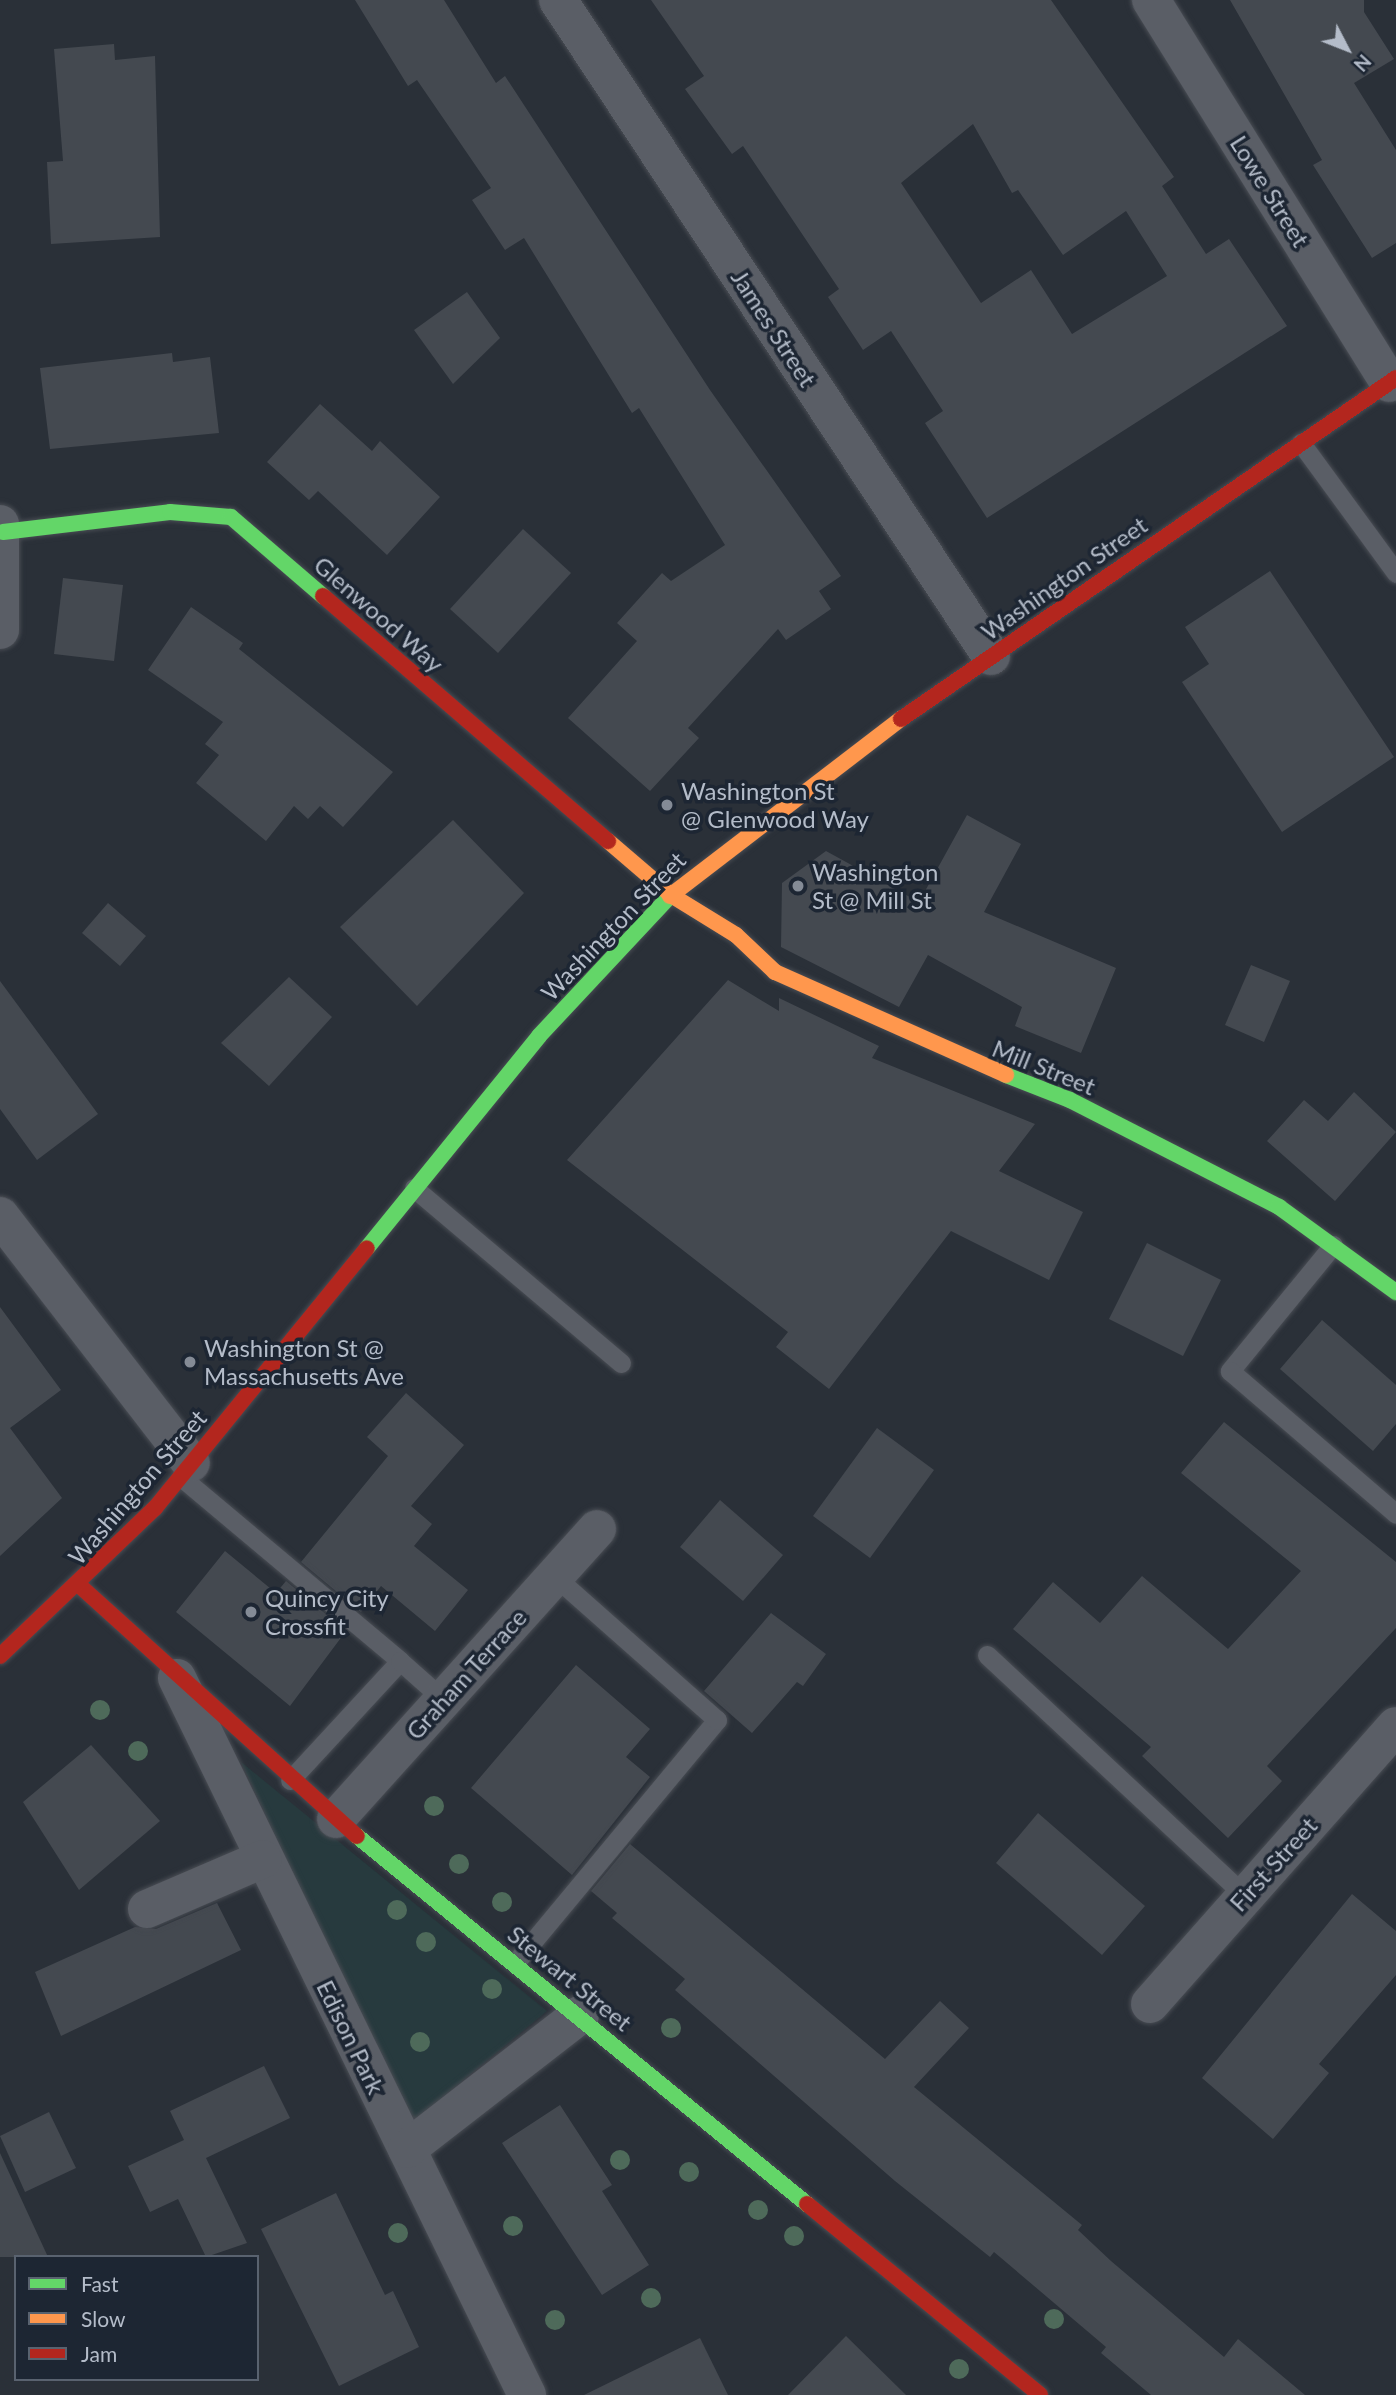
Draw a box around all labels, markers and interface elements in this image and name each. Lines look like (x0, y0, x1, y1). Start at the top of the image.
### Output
north arrow (1312, 14, 1382, 84)
text: N (1350, 50, 1376, 77)
street label: Lowe Street (1225, 130, 1315, 252)
street label: James Street (726, 264, 822, 392)
street label: Washington Street (976, 510, 1152, 646)
street label: Glenwood Way (308, 550, 450, 678)
place label: Washington St @ Glenwood Way (681, 777, 869, 833)
marker: Washington St @ Glenwood Way (659, 797, 675, 813)
street label: Washington Street (535, 846, 691, 1006)
place label: Washington St @ Mill St (812, 858, 938, 914)
marker: Washington St @ Mill St (790, 878, 806, 894)
street label: Mill Street (988, 1033, 1100, 1101)
place label: Washington St @ Massachusetts Ave (204, 1334, 405, 1390)
marker: Washington St @ Massachusetts Ave (182, 1354, 198, 1370)
street label: Washington Street (62, 1404, 212, 1570)
place label: Quincy City Crossfit (265, 1584, 389, 1640)
street label: Graham Terrace (400, 1603, 532, 1745)
marker: Quincy City Crossfit (243, 1604, 259, 1620)
street label: First Street (1223, 1811, 1323, 1917)
street label: Stewart Street (502, 1919, 638, 2037)
street label: Edison Park (311, 1975, 391, 2099)
legend (14, 2255, 259, 2381)
text: Fast (81, 2271, 118, 2296)
text: Slow (81, 2306, 125, 2331)
text: Jam (81, 2341, 117, 2366)

